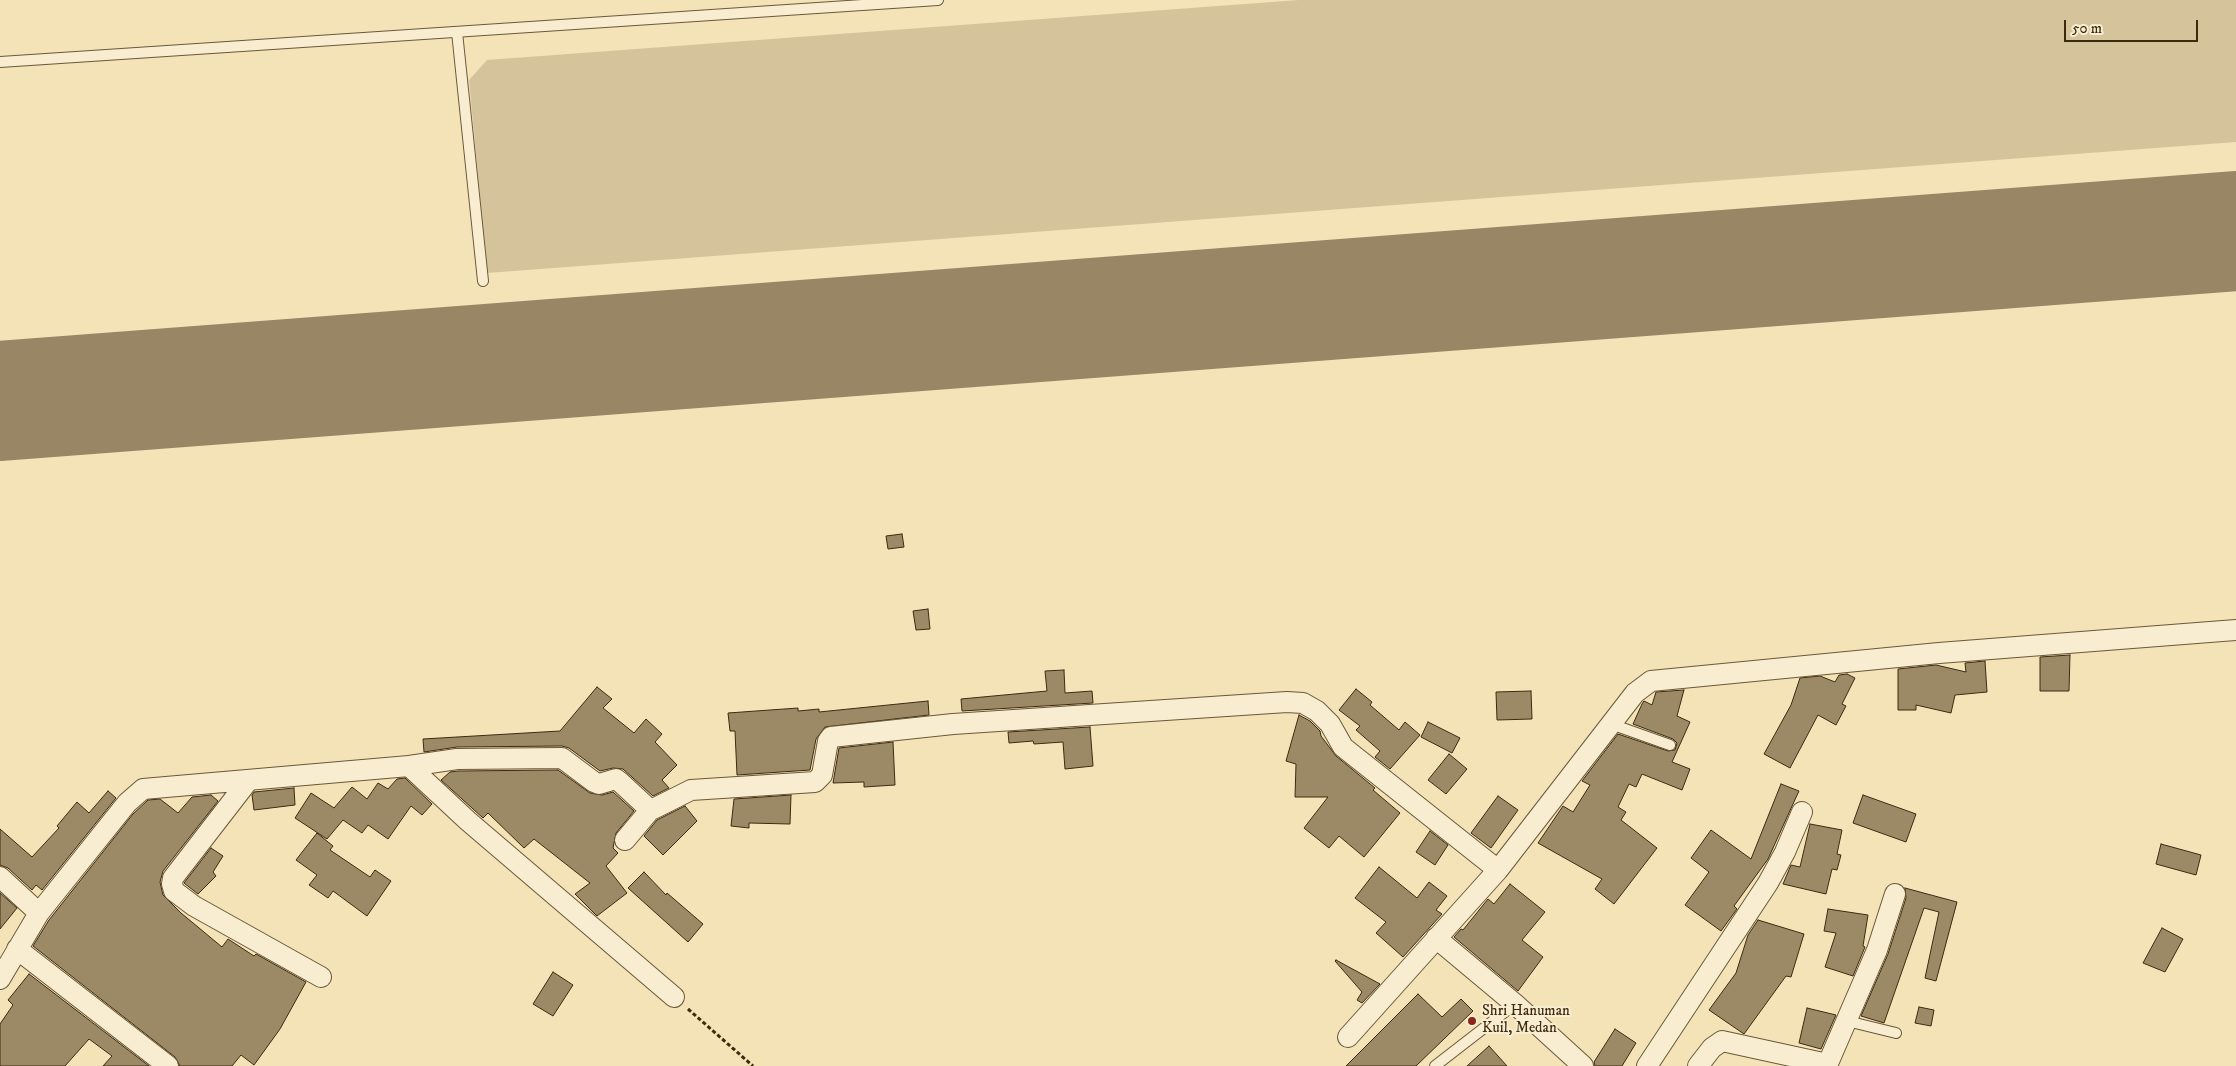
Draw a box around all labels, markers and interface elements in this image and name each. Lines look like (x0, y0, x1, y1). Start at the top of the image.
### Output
scale bar (2066, 10, 2200, 42)
text: 50 m (2072, 19, 2102, 38)
place label: Shri Hanuman Kuil, Medan (1482, 1003, 1570, 1038)
marker: Shri Hanuman Kuil, Medan (1466, 1015, 1478, 1027)

